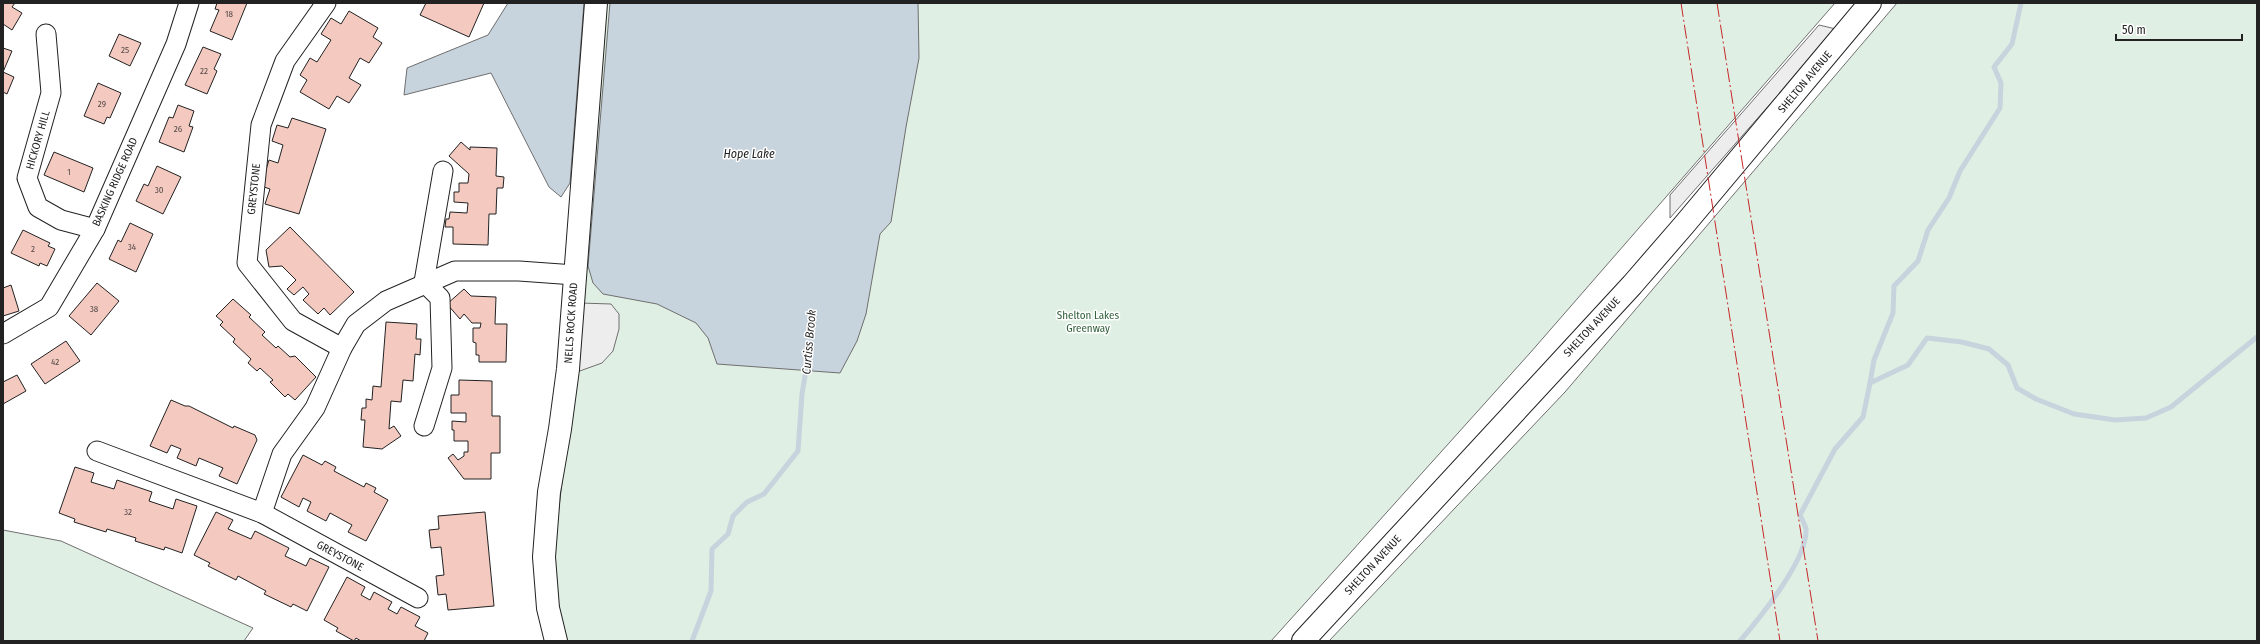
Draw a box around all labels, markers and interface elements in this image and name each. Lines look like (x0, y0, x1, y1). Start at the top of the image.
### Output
house number: 18 (225, 9, 234, 19)
scale bar (2116, 16, 2242, 42)
text: 50 m (2122, 23, 2146, 37)
house number: 25 (121, 45, 129, 55)
street label: SHELTON AVENUE (1775, 48, 1835, 116)
house number: 22 (200, 66, 208, 76)
house number: 29 (98, 99, 106, 109)
street label: HICKORY HILL (23, 109, 53, 171)
house number: 26 (174, 124, 183, 134)
street label: BASKING RIDGE ROAD (90, 136, 140, 228)
water label: Hope Lake (723, 147, 775, 161)
street label: GREYSTONE (245, 163, 263, 215)
house number: 1 (67, 167, 71, 177)
house number: 30 (155, 185, 164, 195)
house number: 34 (128, 242, 137, 252)
house number: 2 (31, 244, 35, 254)
street label: NELLS ROCK ROAD (562, 282, 580, 364)
street label: SHELTON AVENUE (1561, 294, 1623, 360)
house number: 38 (90, 304, 99, 314)
water label: Curtiss Brook (799, 309, 819, 375)
park label: Shelton Lakes Greenway (1057, 309, 1120, 335)
house number: 42 (51, 357, 59, 367)
house number: 32 (124, 507, 132, 517)
street label: SHELTON AVENUE (1342, 532, 1404, 598)
street label: GREYSTONE (314, 538, 366, 574)

